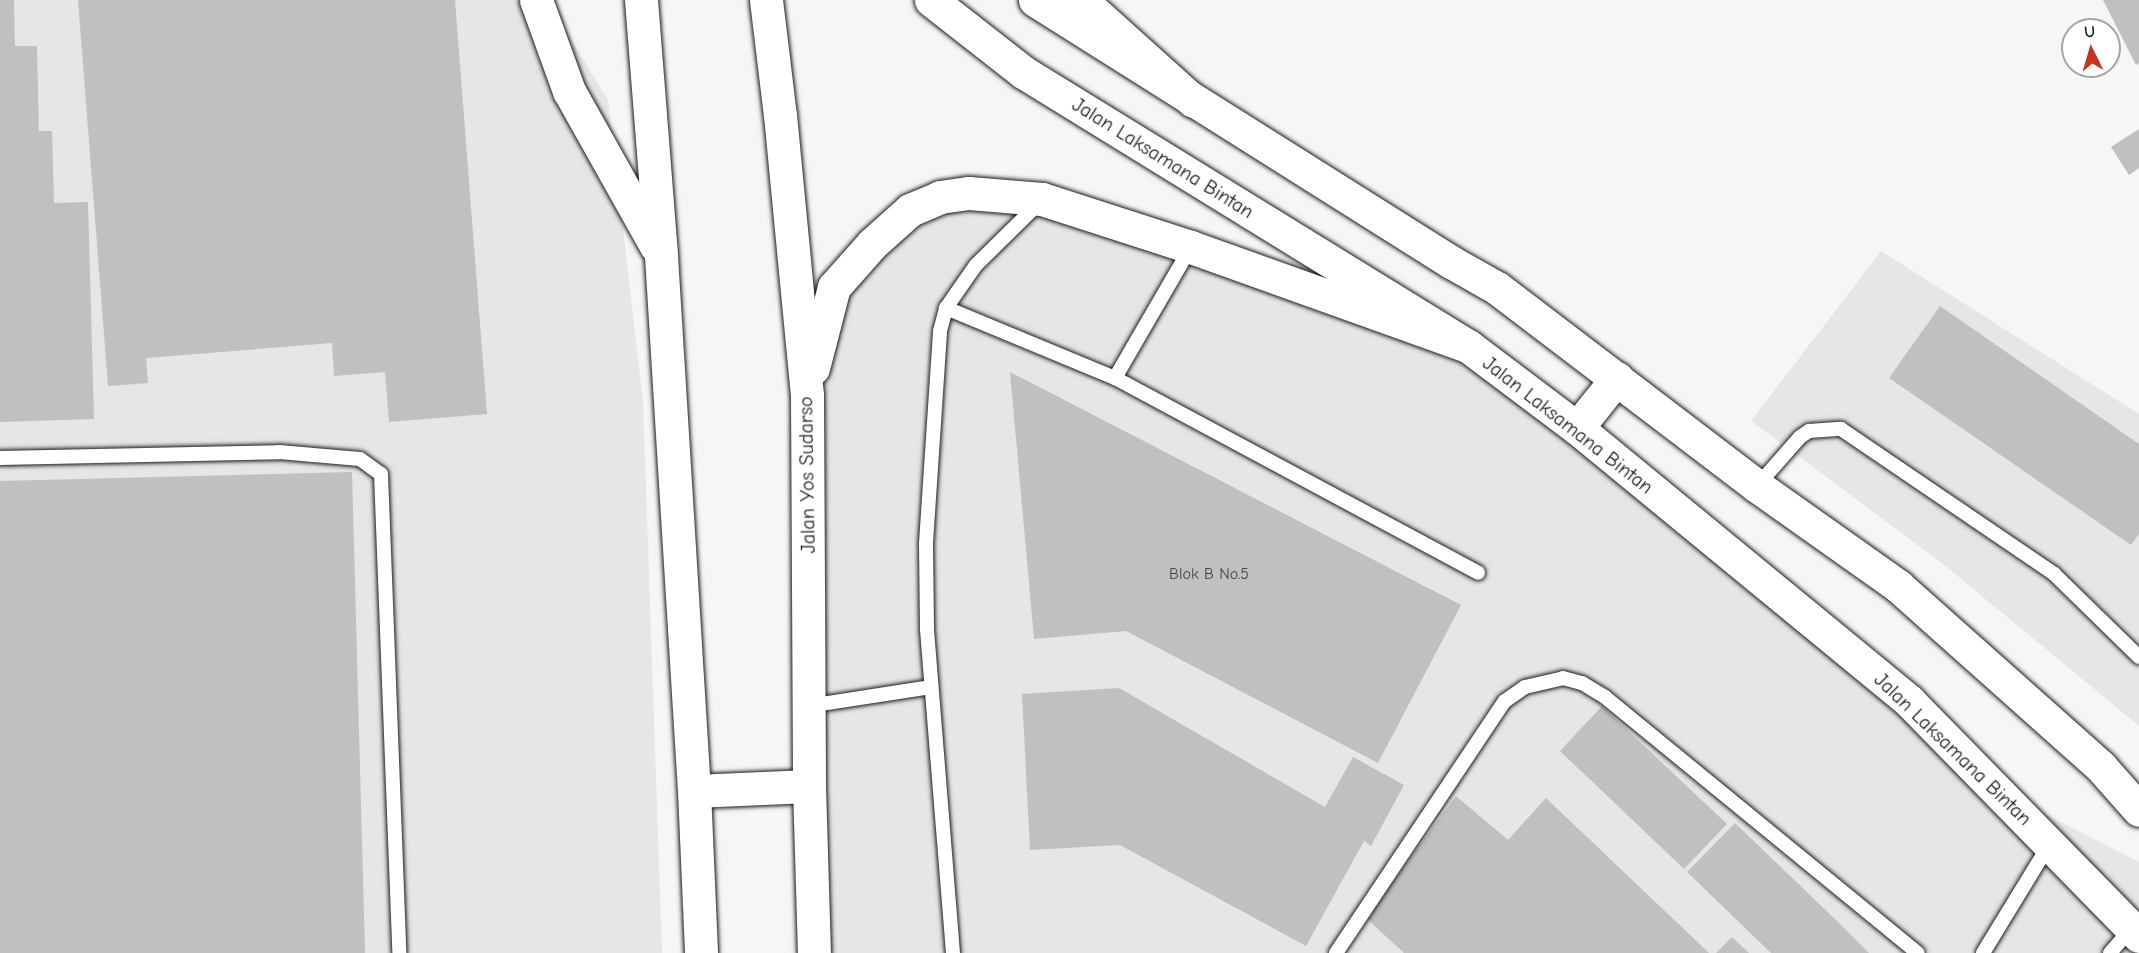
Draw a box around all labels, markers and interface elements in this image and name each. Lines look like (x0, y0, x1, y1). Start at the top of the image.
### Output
north arrow (2061, 18, 2121, 78)
text: U (2083, 23, 2096, 41)
street label: Jalan Laksamana Bintan (1068, 92, 1258, 224)
street label: Jalan Laksamana Bintan (1478, 351, 1658, 499)
street label: Jalan Yos Sudarso (794, 396, 820, 554)
house number: Blok B No.5 (1169, 564, 1249, 584)
street label: Jalan Laksamana Bintan (1869, 668, 2037, 830)

